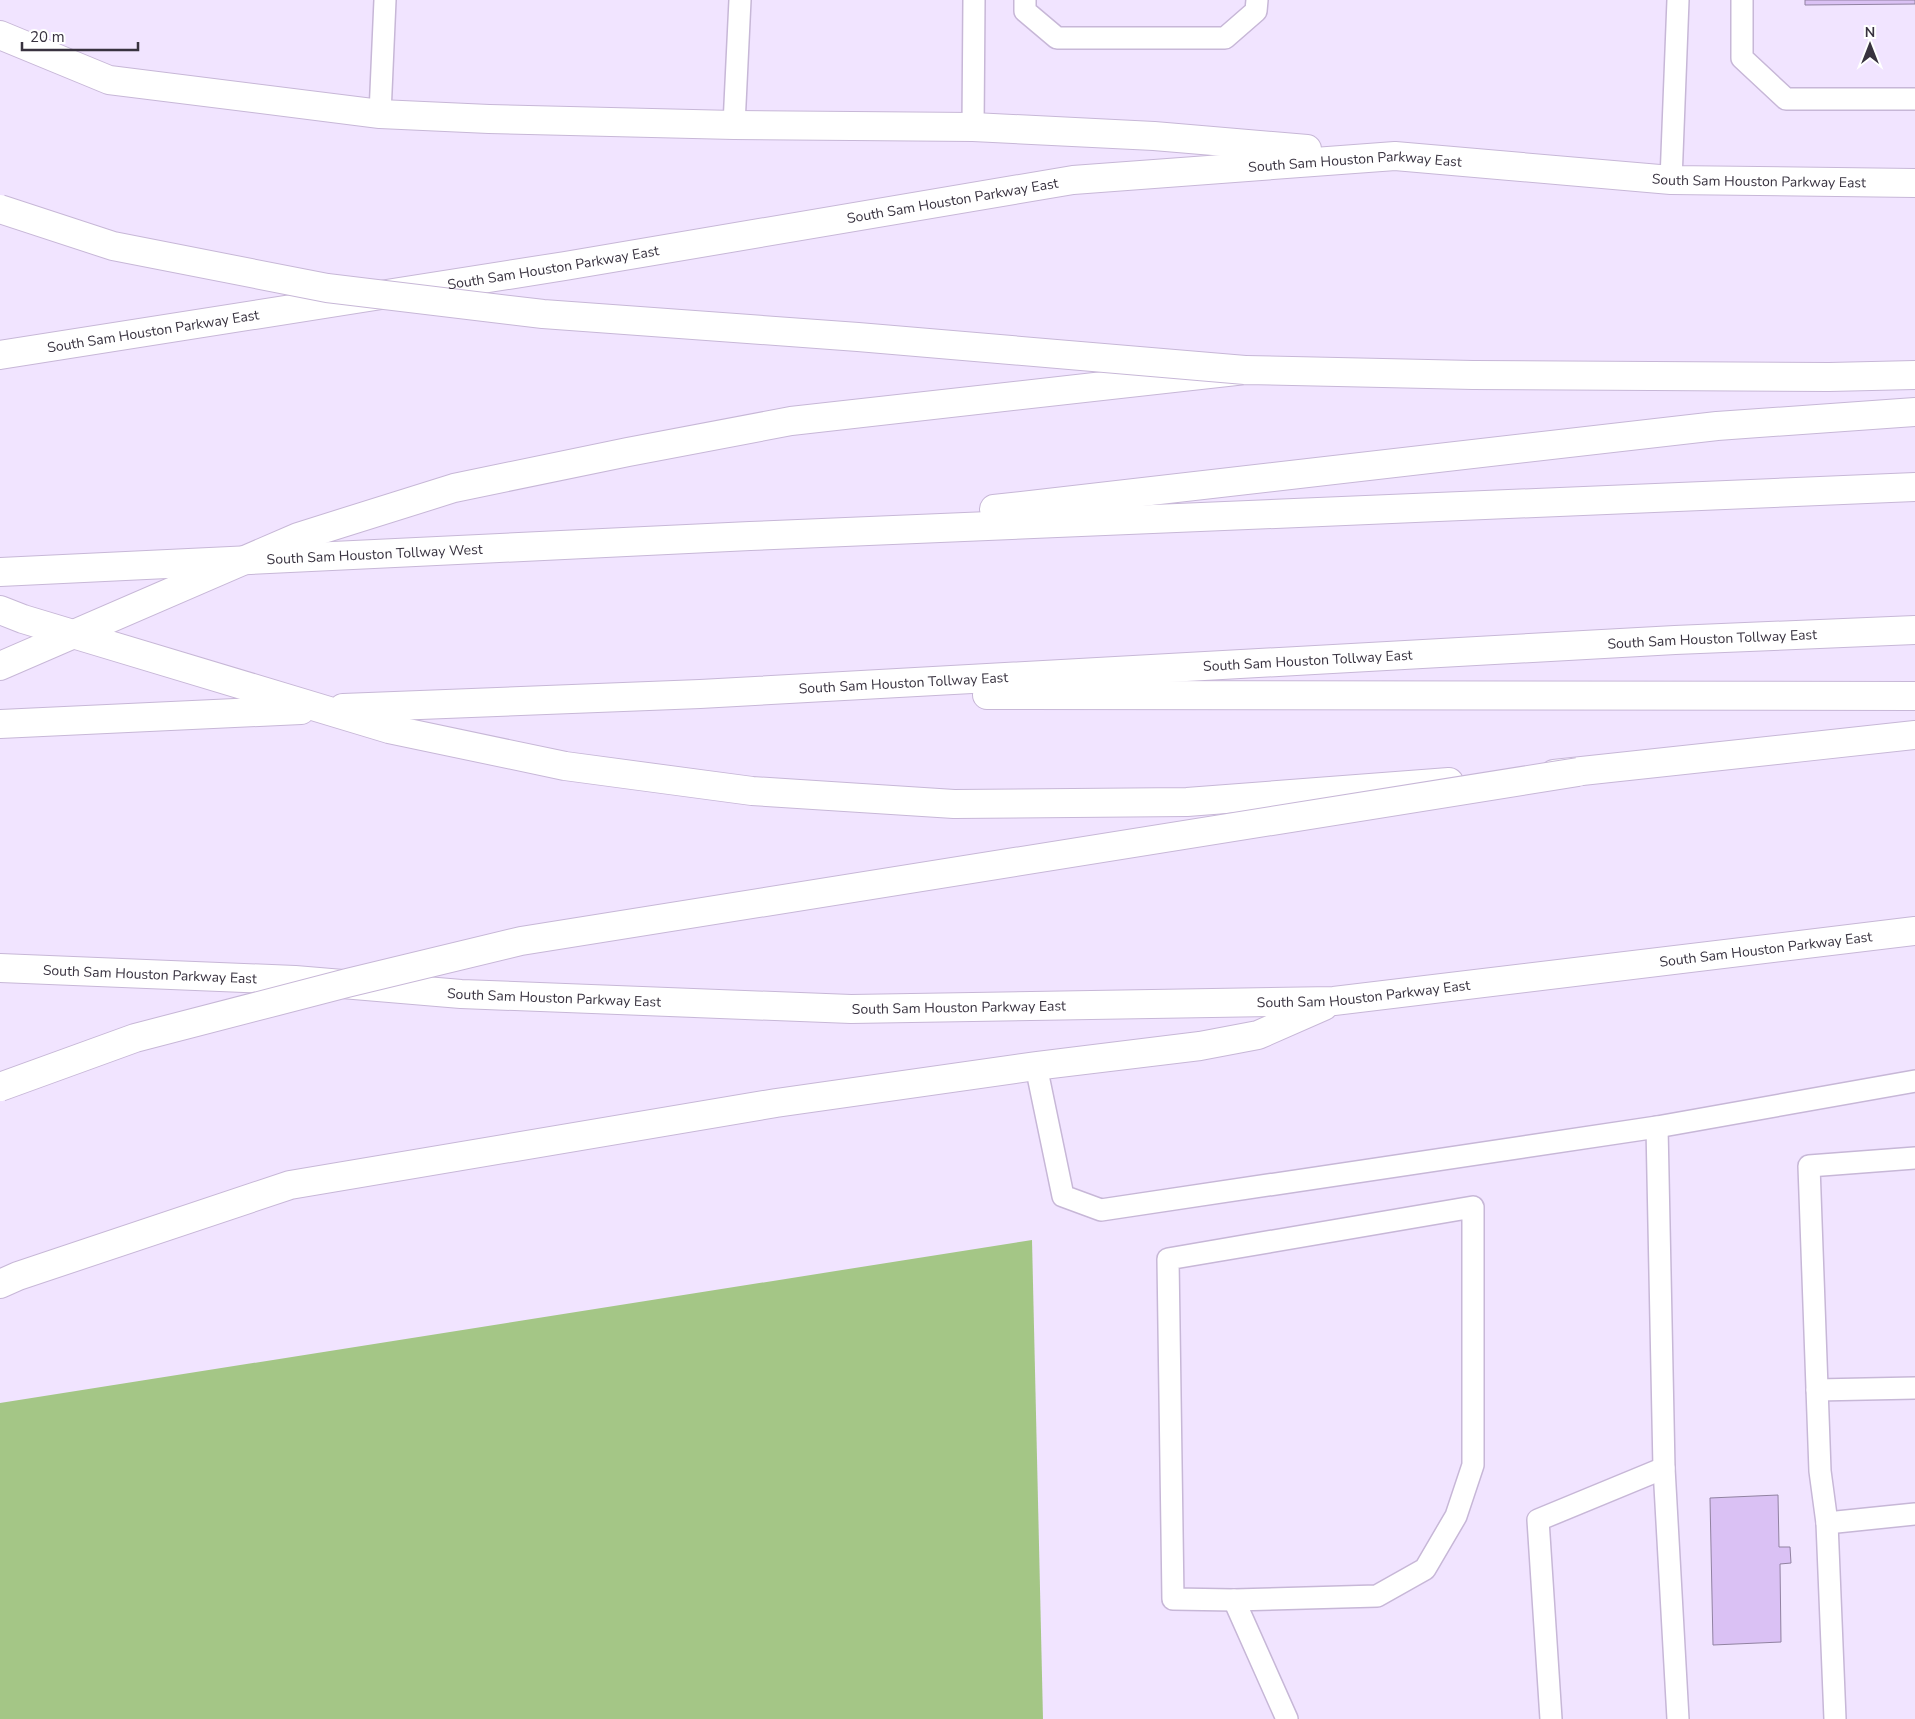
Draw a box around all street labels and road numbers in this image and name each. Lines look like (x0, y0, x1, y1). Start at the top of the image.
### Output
street label: South Sam Houston Parkway East (1248, 146, 1463, 176)
street label: South Sam Houston Parkway East (1651, 169, 1866, 192)
street label: South Sam Houston Parkway East (845, 173, 1060, 228)
street label: South Sam Houston Parkway East (446, 241, 660, 294)
street label: South Sam Houston Parkway East (46, 305, 260, 357)
street label: South Sam Houston Tollway West (266, 539, 483, 569)
street label: South Sam Houston Tollway East (1607, 625, 1817, 653)
street label: South Sam Houston Tollway East (1203, 645, 1413, 676)
street label: South Sam Houston Tollway East (798, 667, 1009, 698)
street label: South Sam Houston Parkway East (1658, 927, 1873, 971)
street label: South Sam Houston Parkway East (42, 960, 257, 988)
street label: South Sam Houston Parkway East (1257, 975, 1471, 1012)
street label: South Sam Houston Parkway East (446, 983, 662, 1011)
street label: South Sam Houston Parkway East (852, 996, 1066, 1018)

